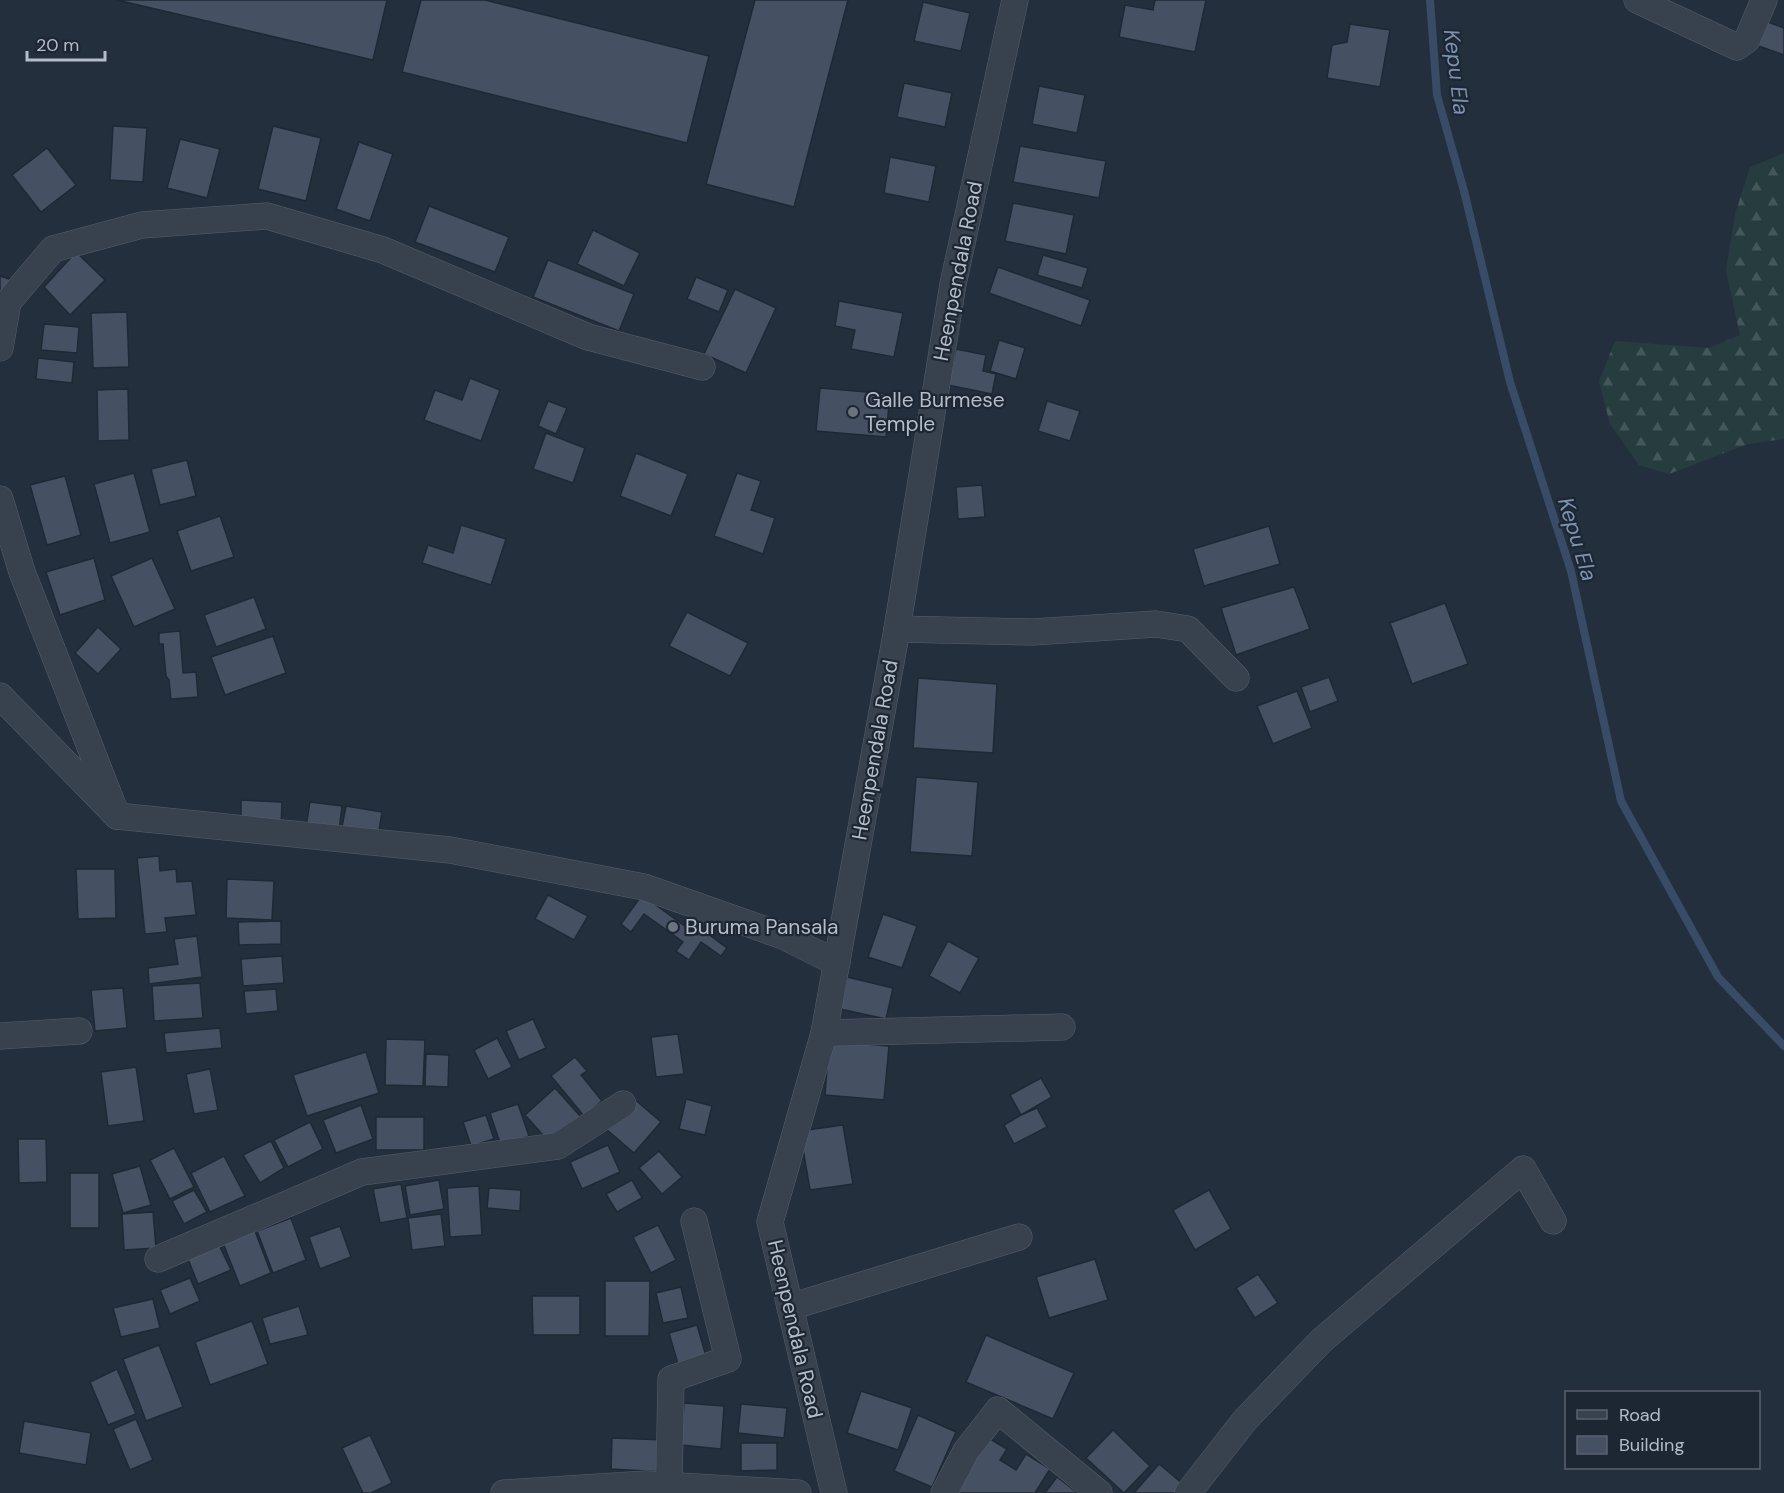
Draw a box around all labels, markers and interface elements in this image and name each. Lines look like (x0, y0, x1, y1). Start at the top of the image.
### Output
scale bar (27, 24, 105, 62)
water label: Kepu Ela (1437, 28, 1476, 117)
text: 20 m (36, 33, 79, 57)
street label: Heenpendala Road (927, 179, 989, 363)
place label: Galle Burmese Temple (865, 386, 1005, 438)
marker: Galle Burmese Temple (846, 405, 860, 419)
water label: Kepu Ela (1551, 494, 1604, 585)
street label: Heenpendala Road (845, 658, 905, 842)
place label: Buruma Pansala (685, 913, 838, 941)
marker: Buruma Pansala (666, 920, 680, 934)
street label: Heenpendala Road (761, 1237, 829, 1421)
legend (1565, 1391, 1760, 1469)
text: Road (1619, 1403, 1661, 1427)
text: Building (1619, 1433, 1684, 1457)

